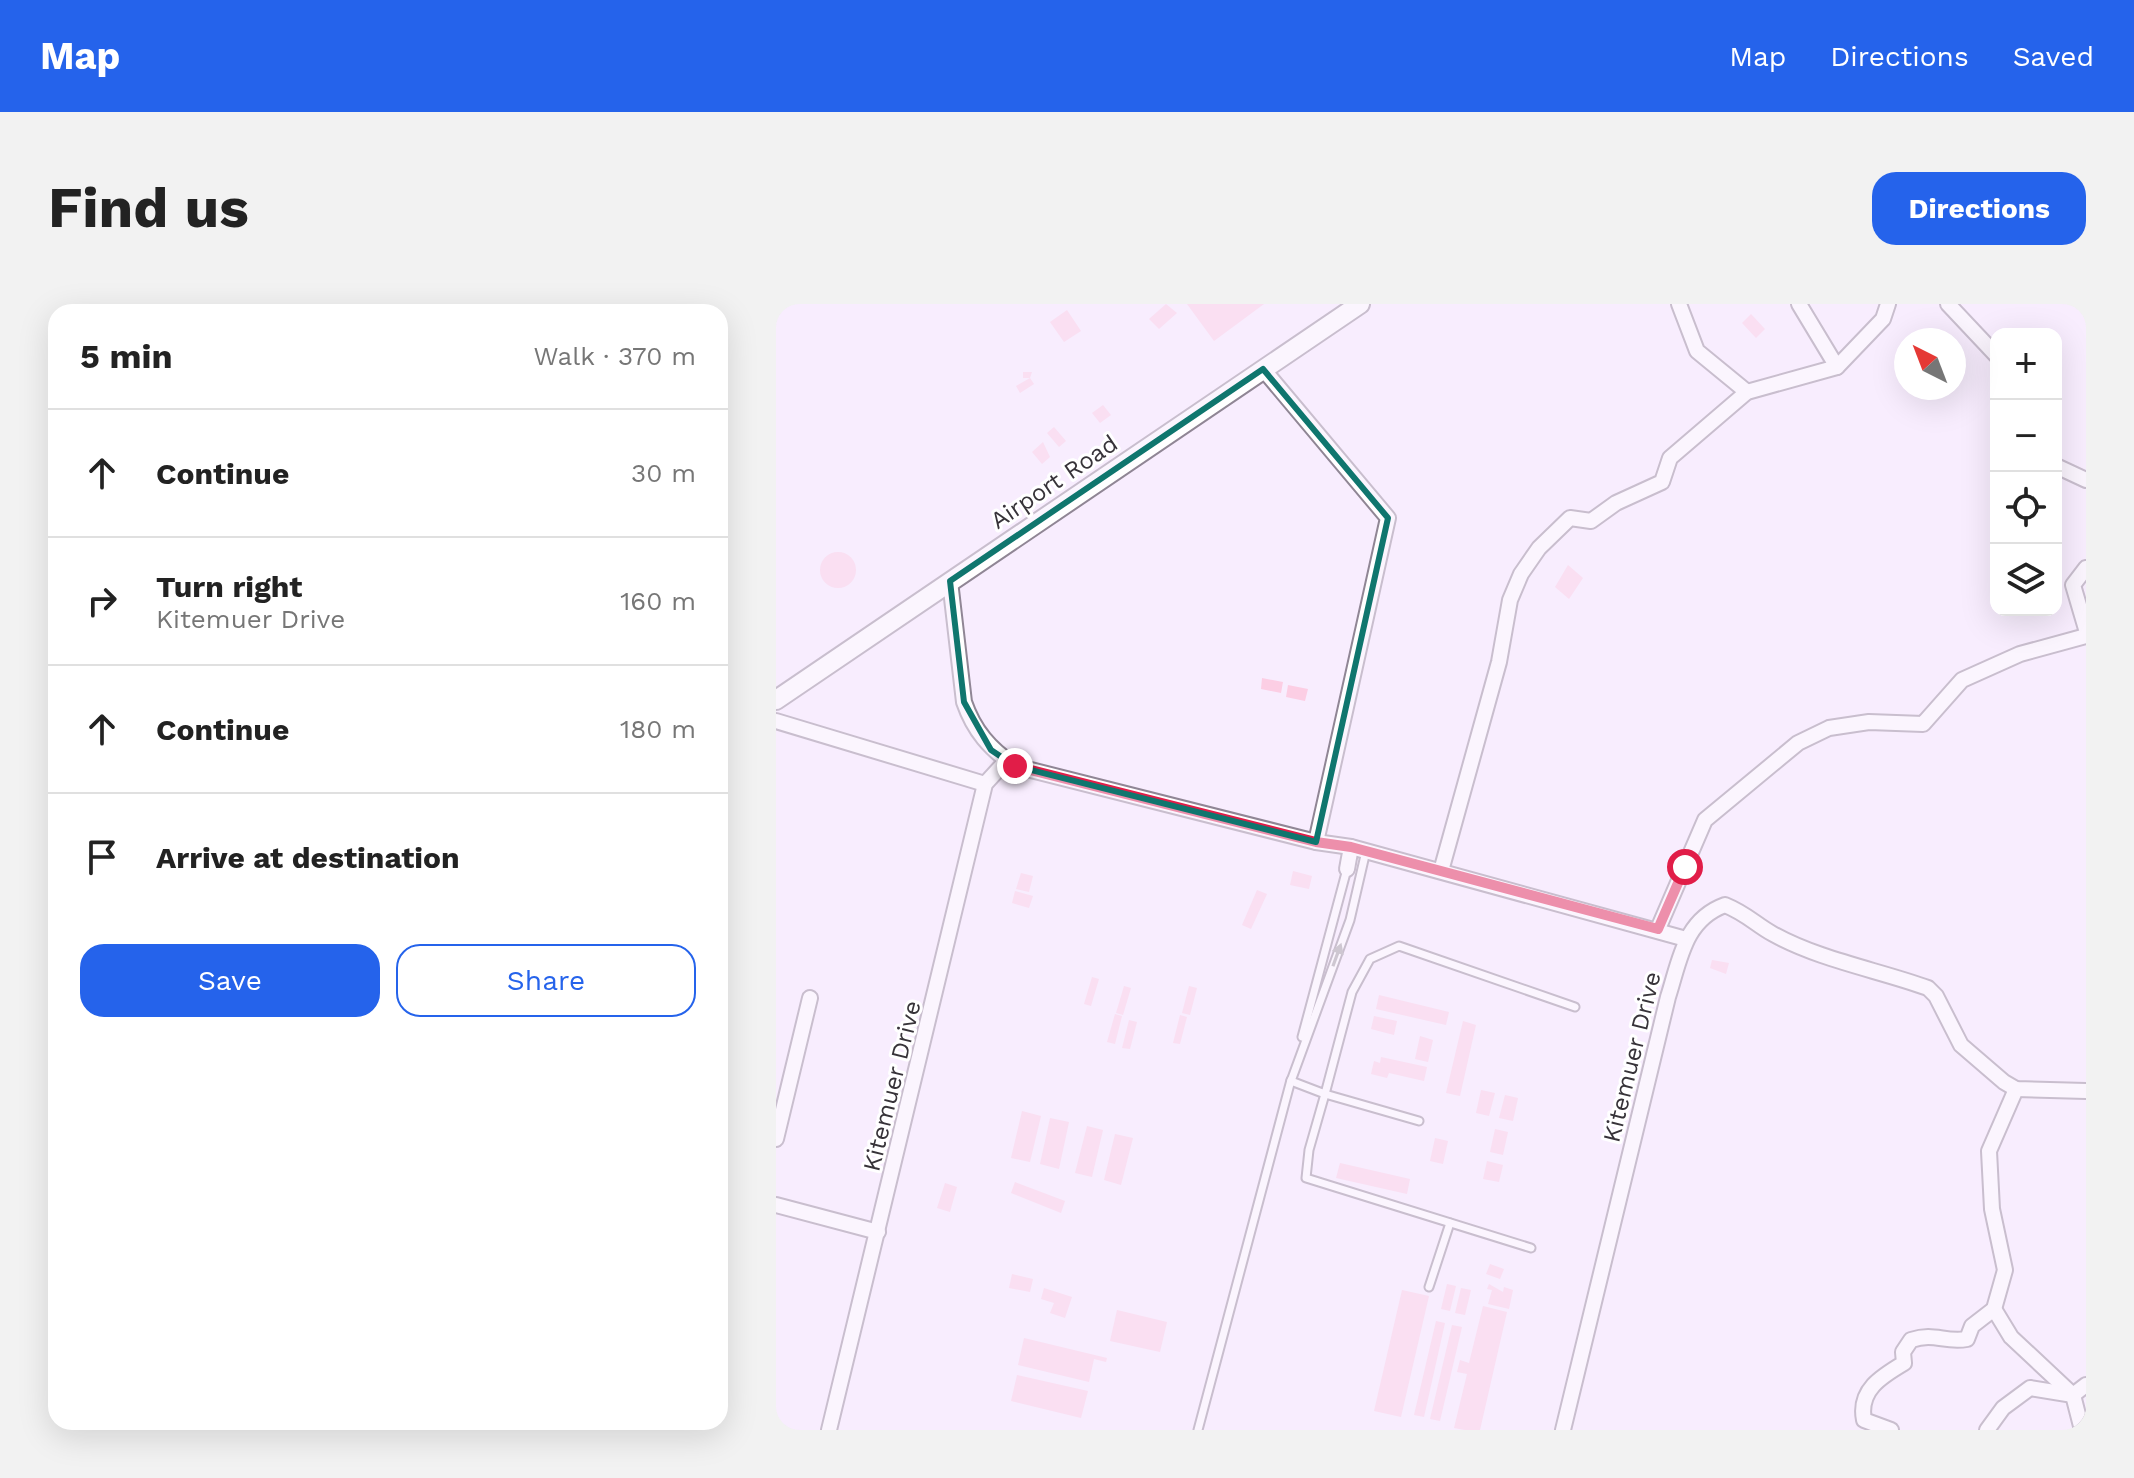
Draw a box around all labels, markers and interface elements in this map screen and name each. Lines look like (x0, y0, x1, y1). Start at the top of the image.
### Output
text: Map (40, 34, 120, 78)
text: Map (1729, 40, 1786, 73)
text: Directions (1830, 40, 1969, 73)
text: Saved (2013, 40, 2094, 73)
button: Directions (1872, 172, 2086, 245)
text: Find us (48, 175, 249, 241)
north arrow (1894, 328, 1966, 400)
map controls (1990, 328, 2062, 616)
button: + (1990, 328, 2062, 400)
text: 5 min (80, 336, 173, 376)
text: Walk · 370 m (534, 341, 696, 371)
button: − (1990, 400, 2062, 472)
street label: Airport Road (985, 429, 1123, 535)
icon: ahead (80, 451, 124, 495)
text: Continue (156, 456, 289, 491)
text: 30 m (631, 458, 696, 488)
button: locate (1990, 472, 2062, 544)
button: layers (1990, 544, 2062, 616)
text: Turn right (156, 569, 302, 604)
icon: right (80, 579, 124, 623)
text: 160 m (620, 586, 696, 616)
text: Kitemuer Drive (156, 604, 345, 634)
icon: ahead (80, 707, 124, 751)
text: Continue (156, 712, 289, 747)
text: 180 m (620, 714, 696, 744)
route end (997, 748, 1033, 784)
icon: arrive (80, 835, 124, 879)
text: Arrive at destination (156, 840, 460, 875)
route start (1667, 849, 1703, 885)
one-way arrow (1331, 943, 1344, 967)
button: Save (80, 944, 380, 1017)
button: Share (396, 944, 696, 1017)
street label: Kitemuer Drive (1597, 969, 1667, 1145)
street label: Kitemuer Drive (857, 998, 927, 1174)

